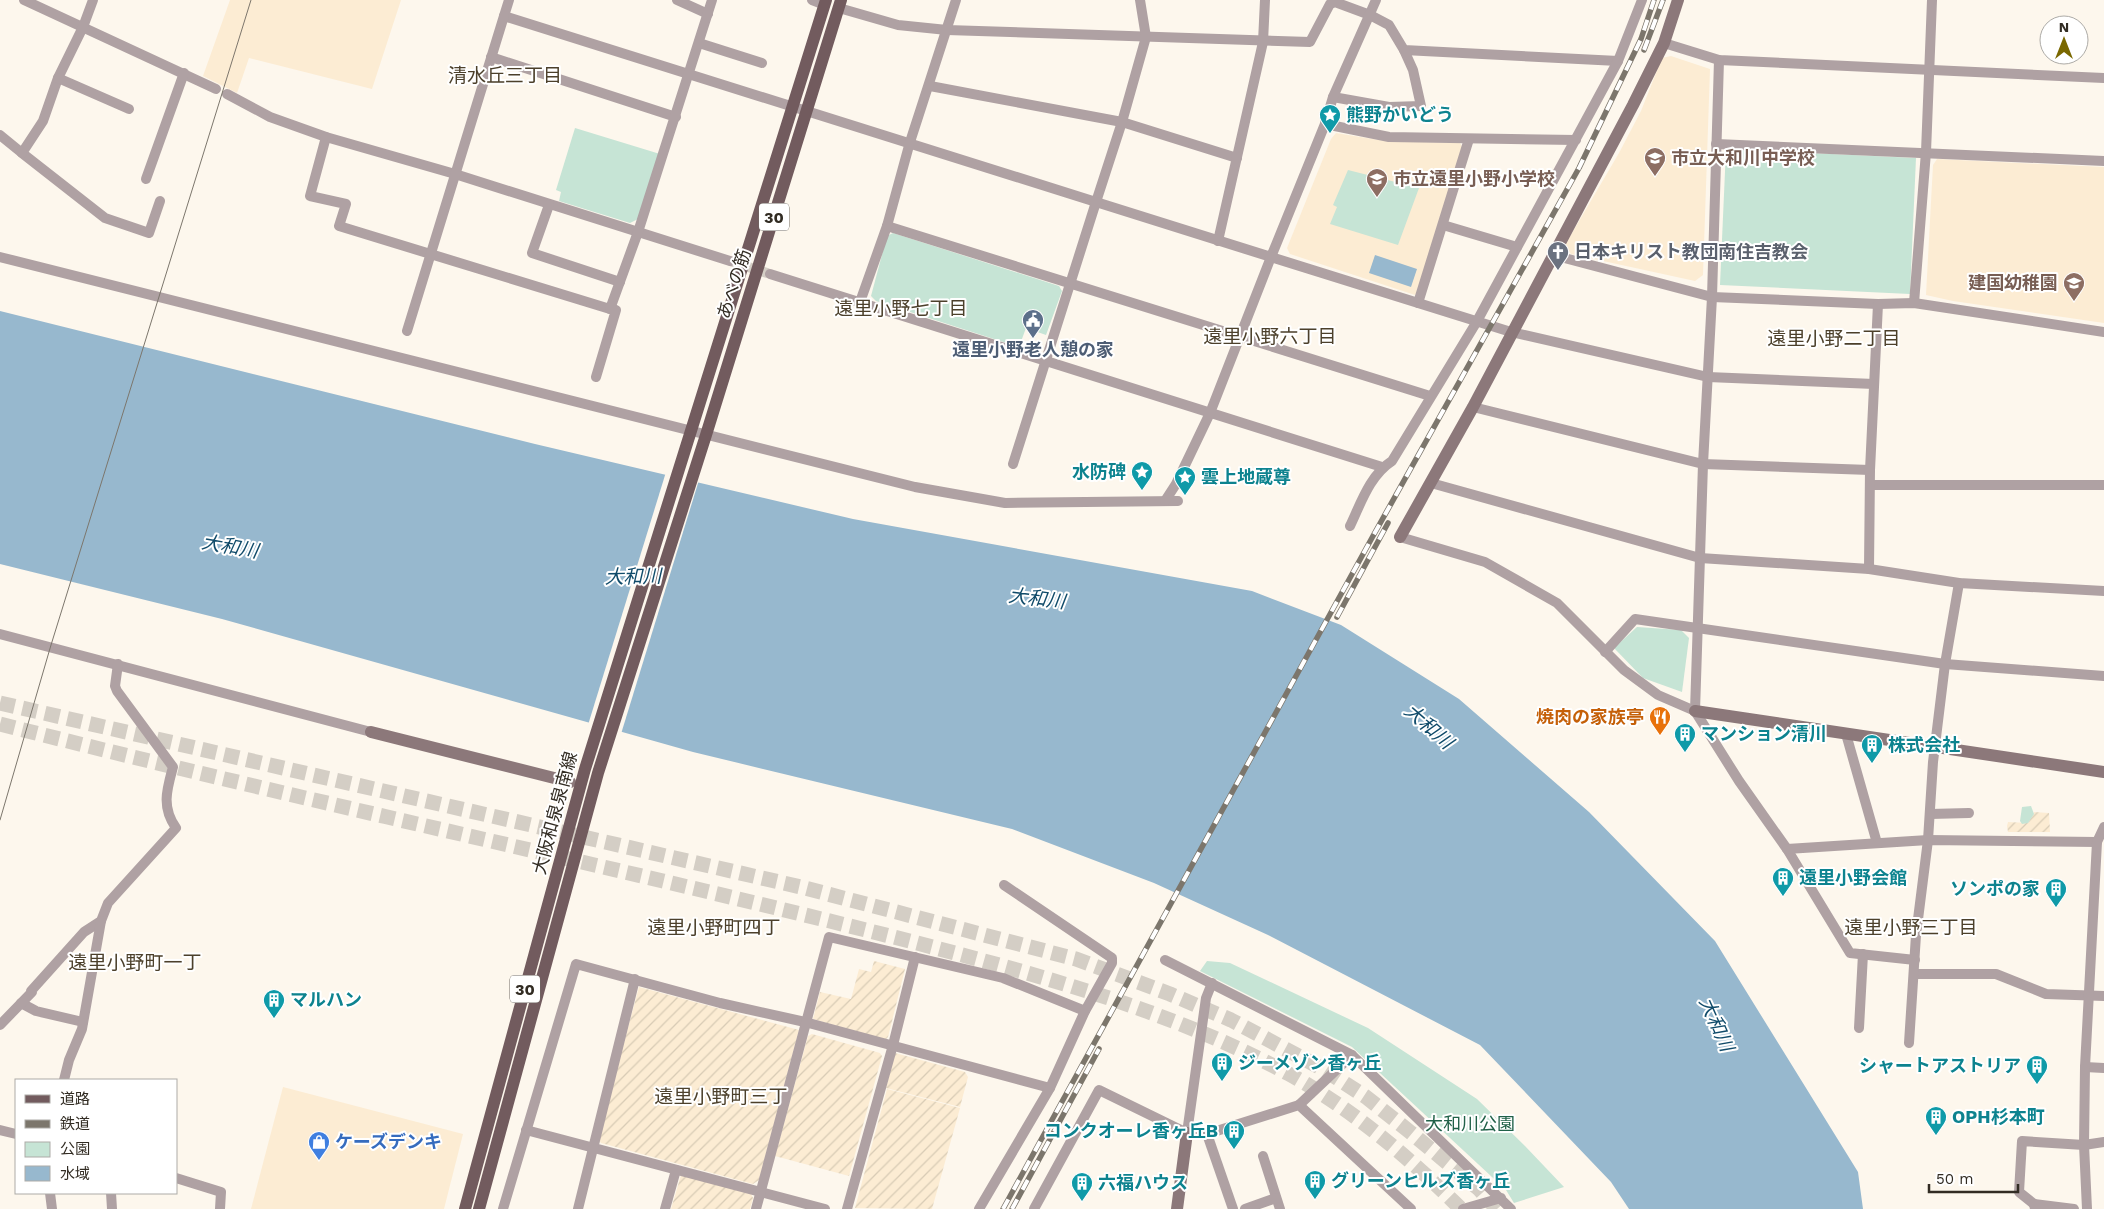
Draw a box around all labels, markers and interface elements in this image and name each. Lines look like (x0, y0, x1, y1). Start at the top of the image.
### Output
north arrow (2039, 15, 2089, 65)
text: N (2059, 19, 2069, 35)
district label: 清水丘三丁目 (448, 64, 562, 87)
place icon: 熊野かいどう (1318, 103, 1342, 134)
place label: 熊野かいどう (1346, 104, 1454, 125)
school or university icon: 市立大和川中学校 (1643, 146, 1667, 177)
place label: 市立大和川中学校 (1671, 147, 1815, 168)
school or university icon: 市立遠里小野小学校 (1365, 167, 1389, 198)
place label: 市立遠里小野小学校 (1393, 168, 1555, 189)
road number: 30 (759, 203, 789, 230)
church icon: 日本キリスト教団南住吉教会 (1546, 240, 1570, 271)
place label: 日本キリスト教団南住吉教会 (1574, 241, 1808, 262)
street label: あべの筋 (712, 246, 755, 321)
school or university icon: 建国幼稚園 (2062, 271, 2086, 302)
place label: 建国幼稚園 (1968, 272, 2058, 293)
district label: 遠里小野七丁目 (834, 297, 968, 320)
public building icon: 遠里小野老人憩の家 (1021, 308, 1045, 339)
district label: 遠里小野六丁目 (1203, 325, 1337, 348)
district label: 遠里小野二丁目 (1767, 327, 1901, 350)
place label: 遠里小野老人憩の家 (952, 339, 1114, 360)
place icon: 水防碑 (1130, 460, 1154, 491)
place label: 水防碑 (1072, 461, 1126, 482)
place icon: 雲上地蔵尊 (1173, 465, 1197, 496)
place label: 雲上地蔵尊 (1201, 466, 1291, 487)
water label: 大和川 (200, 530, 262, 563)
water label: 大和川 (604, 564, 664, 588)
water label: 大和川 (1007, 584, 1069, 614)
water label: 大和川 (1400, 699, 1459, 755)
restaurant icon: 焼肉の家族亭 (1648, 705, 1672, 736)
place label: 焼肉の家族亭 (1536, 706, 1644, 727)
building icon: マンション清川 (1673, 722, 1697, 753)
place label: マンション清川 (1701, 723, 1827, 744)
building icon: 株式会社 (1860, 733, 1884, 764)
place label: 株式会社 (1888, 734, 1960, 755)
street label: 大阪和泉泉南線 (528, 749, 581, 876)
building icon: 遠里小野会館 (1771, 866, 1795, 897)
place label: 遠里小野会館 (1799, 867, 1907, 888)
building icon: ソンポの家 (2044, 877, 2068, 908)
place label: ソンポの家 (1950, 878, 2040, 899)
district label: 遠里小野町四丁 (647, 916, 781, 939)
district label: 遠里小野三丁目 (1844, 916, 1978, 939)
district label: 遠里小野町一丁 (68, 951, 202, 974)
road number: 30 (510, 976, 540, 1002)
building icon: マルハン (262, 988, 286, 1019)
place label: マルハン (290, 989, 362, 1010)
water label: 大和川 (1694, 993, 1739, 1057)
building icon: ジーメゾン香ヶ丘 (1210, 1051, 1234, 1082)
place label: ジーメゾン香ヶ丘 (1238, 1052, 1381, 1073)
building icon: シャートアストリア (2025, 1054, 2049, 1085)
place label: シャートアストリア (1859, 1055, 2021, 1076)
legend (15, 1079, 178, 1194)
district label: 遠里小野町三丁 (654, 1085, 788, 1108)
text: 道路 (60, 1090, 90, 1108)
building icon: OPH杉本町 (1924, 1105, 1948, 1136)
place label: OPH杉本町 (1952, 1106, 2045, 1127)
park label: 大和川公園 (1425, 1113, 1515, 1134)
text: 鉄道 (60, 1115, 90, 1133)
building icon: コンクオーレ香ヶ丘B (1222, 1119, 1246, 1150)
place label: コンクオーレ香ヶ丘B (1044, 1120, 1218, 1141)
shop icon: ケーズデンキ (307, 1130, 331, 1161)
place label: ケーズデンキ (335, 1131, 442, 1152)
text: 公園 (60, 1140, 90, 1158)
scale bar (1929, 1162, 2018, 1194)
text: 水域 (60, 1165, 90, 1183)
building icon: グリーンヒルズ香ヶ丘 (1303, 1169, 1327, 1200)
place label: グリーンヒルズ香ヶ丘 (1331, 1170, 1510, 1191)
text: 50 m (1936, 1170, 1973, 1188)
building icon: 六福ハウス (1070, 1171, 1094, 1202)
place label: 六福ハウス (1098, 1172, 1188, 1193)

